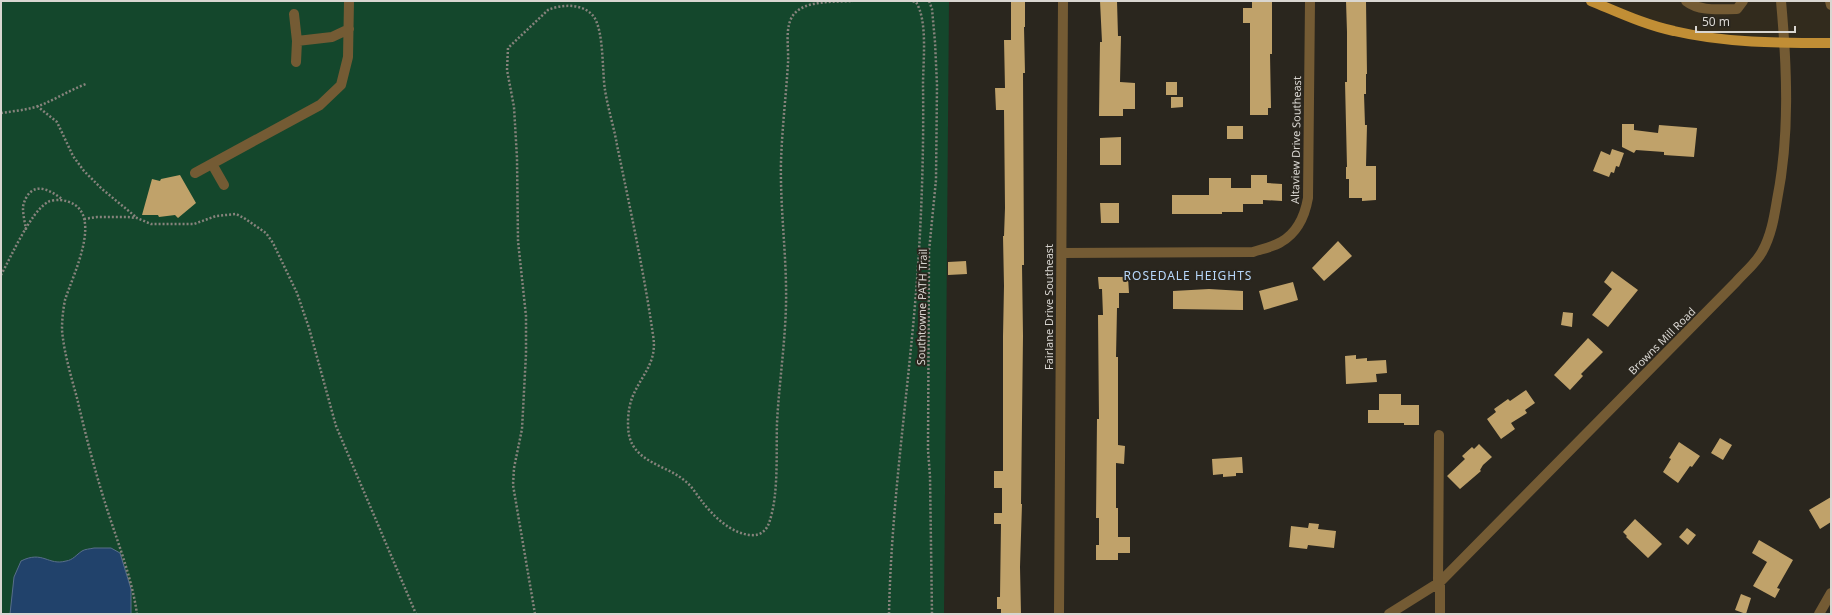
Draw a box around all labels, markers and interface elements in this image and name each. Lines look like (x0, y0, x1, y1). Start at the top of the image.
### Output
scale bar (1696, 8, 1795, 34)
text: 50 m (1702, 13, 1730, 30)
street label: Altaview Drive Southeast (1287, 76, 1304, 204)
street label: Fairlane Drive Southeast (1041, 244, 1056, 370)
street label: Southtowne PATH Trail (913, 249, 930, 365)
district label: ROSEDALE HEIGHTS (1124, 267, 1252, 284)
street label: Browns Mill Road (1625, 304, 1699, 378)

